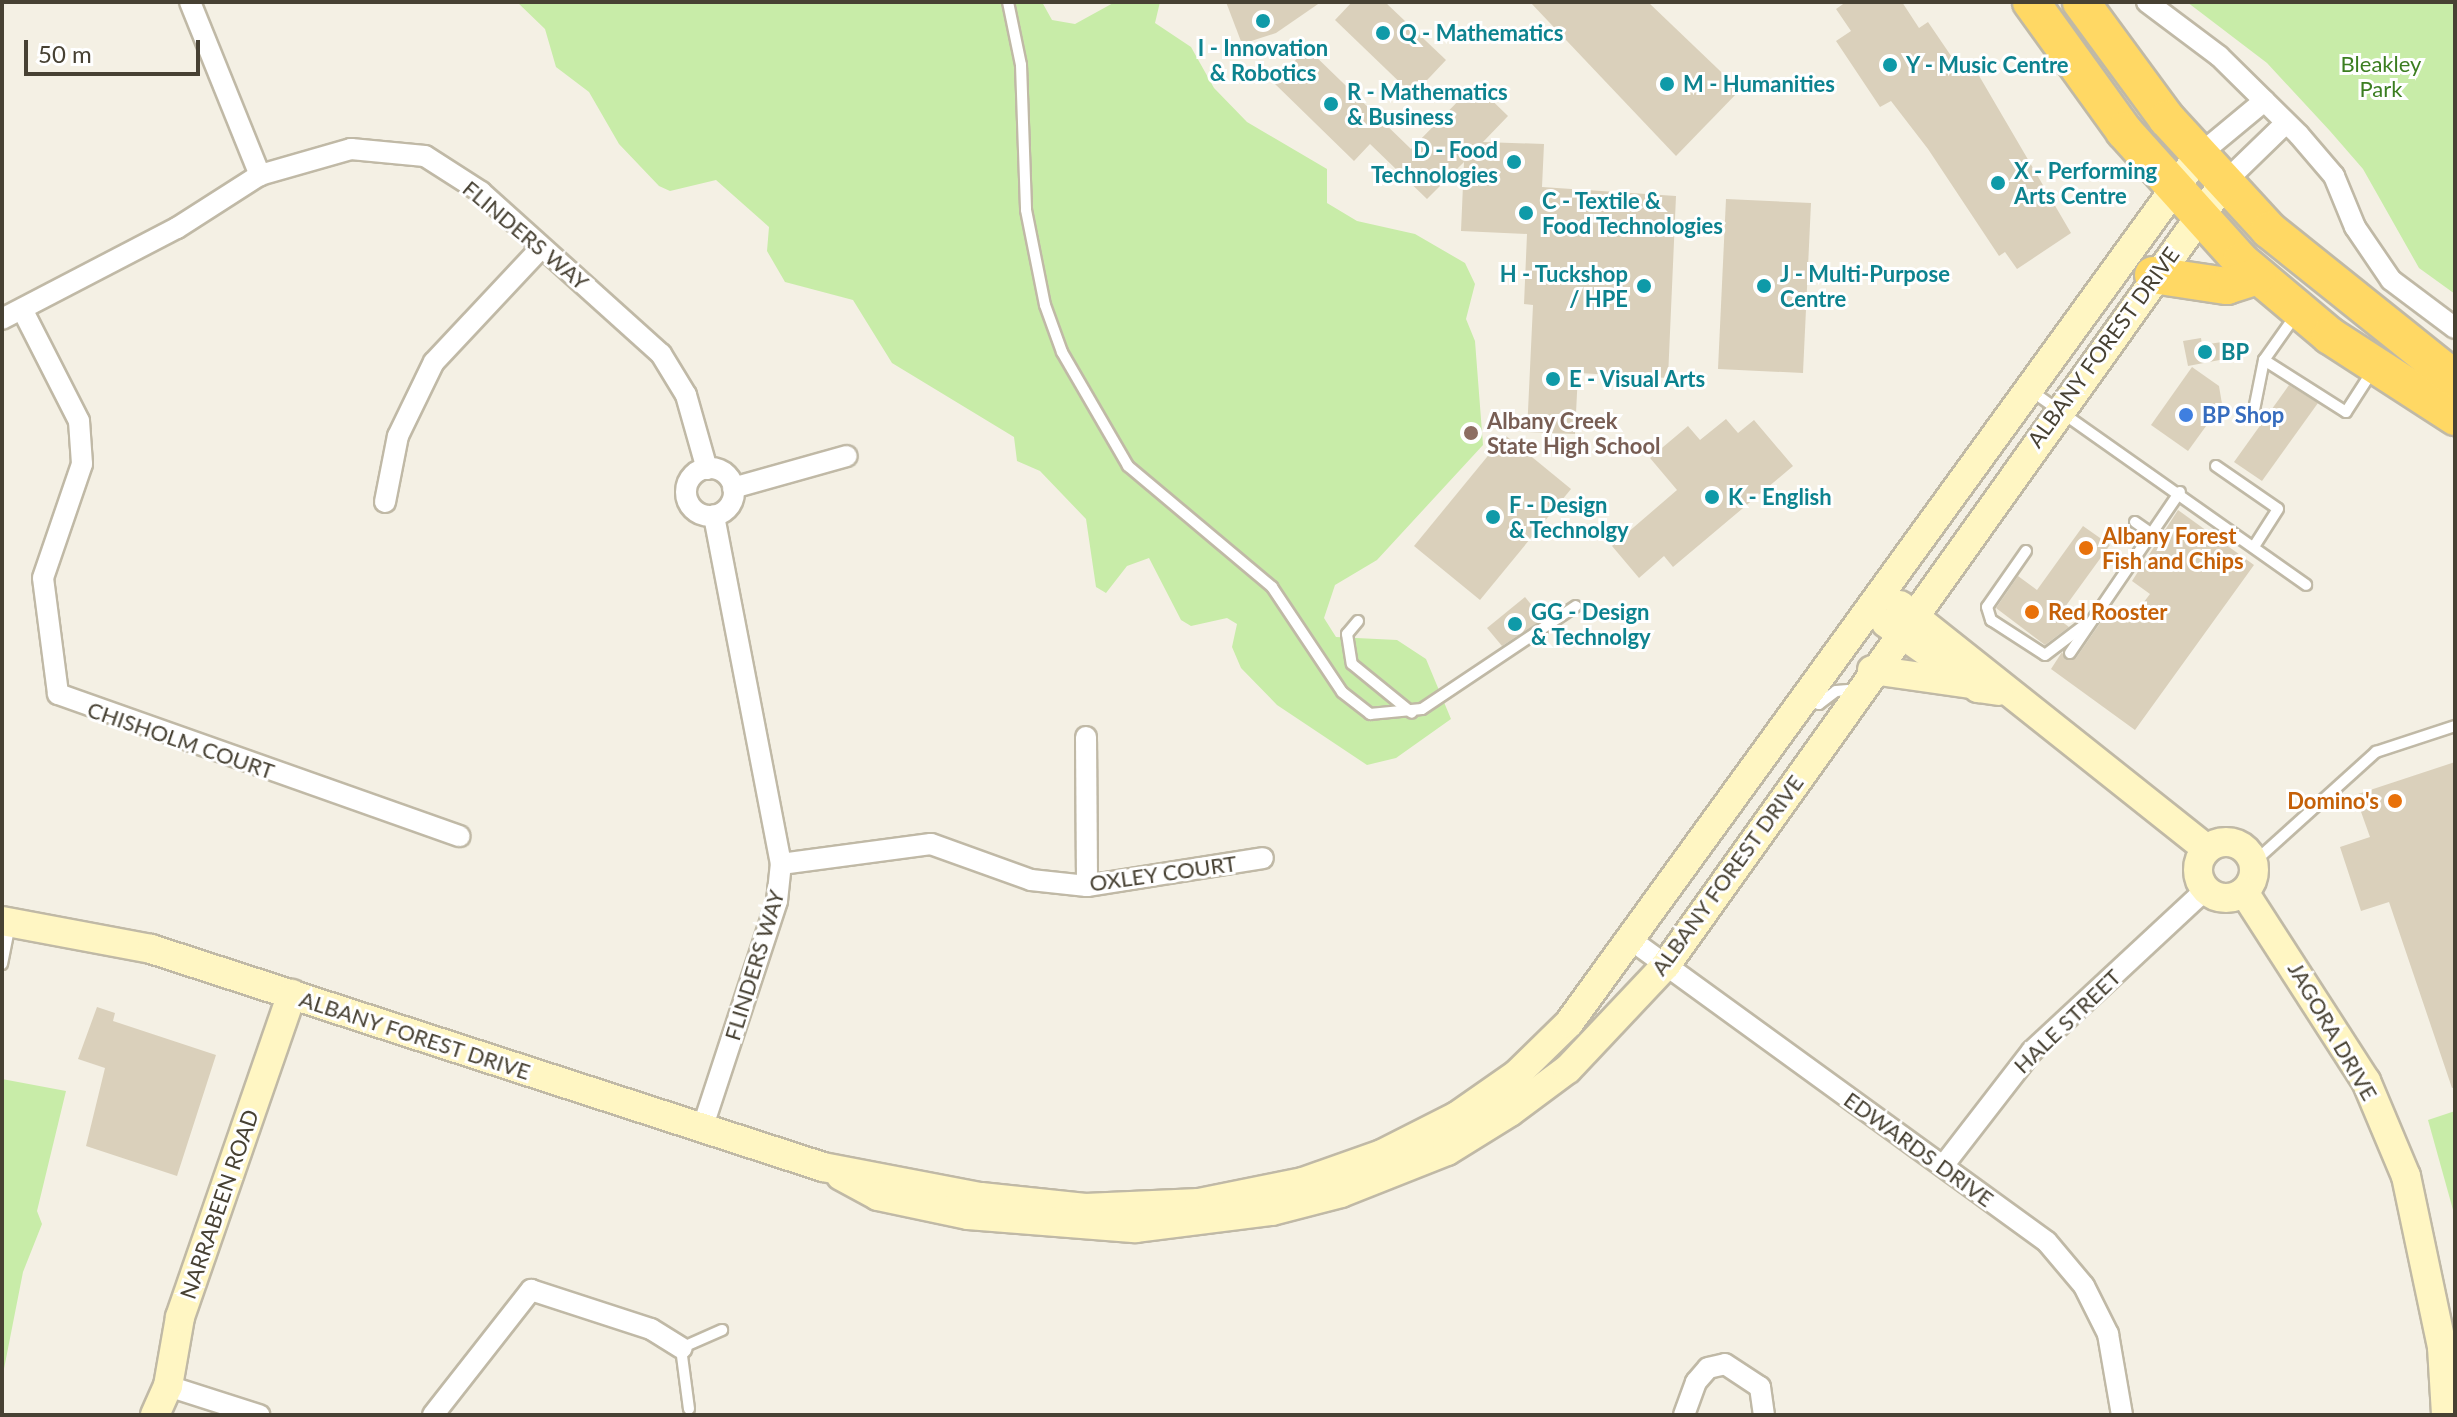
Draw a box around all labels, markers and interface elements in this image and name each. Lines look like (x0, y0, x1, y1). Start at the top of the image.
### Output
marker: I - Innovation & Robotics (1254, 12, 1272, 30)
place label: Q - Mathematics (1399, 20, 1563, 46)
scale bar (28, 24, 204, 74)
marker: Q - Mathematics (1374, 24, 1392, 42)
place label: I - Innovation & Robotics (1198, 34, 1328, 86)
text: 50 m (38, 39, 92, 68)
park label: Bleakley Park (2341, 50, 2421, 102)
place label: Y - Music Centre (1906, 52, 2069, 78)
marker: Y - Music Centre (1881, 56, 1899, 74)
place label: M - Humanities (1683, 71, 1835, 97)
marker: M - Humanities (1658, 75, 1676, 93)
place label: R - Mathematics & Business (1347, 78, 1508, 130)
marker: R - Mathematics & Business (1322, 95, 1340, 113)
place label: D - Food Technologies (1371, 136, 1498, 188)
marker: D - Food Technologies (1505, 153, 1523, 171)
place label: X - Performing Arts Centre (2014, 157, 2157, 208)
marker: X - Performing Arts Centre (1989, 174, 2007, 192)
street label: FLINDERS WAY (458, 175, 594, 295)
place label: C - Textile & Food Technologies (1542, 187, 1724, 238)
marker: C - Textile & Food Technologies (1517, 204, 1535, 222)
street label: ALBANY FOREST DRIVE (2021, 241, 2185, 453)
place label: H - Tuckshop / HPE (1499, 260, 1628, 312)
place label: J - Multi-Purpose Centre (1780, 260, 1950, 312)
marker: H - Tuckshop / HPE (1635, 277, 1653, 295)
marker: J - Multi-Purpose Centre (1755, 277, 1773, 295)
place label: BP (2221, 339, 2249, 365)
marker: BP (2196, 343, 2214, 361)
place label: E - Visual Arts (1569, 366, 1707, 392)
marker: E - Visual Arts (1544, 370, 1562, 388)
place label: BP Shop (2202, 402, 2285, 428)
marker: BP Shop (2177, 406, 2195, 424)
place label: Albany Creek State High School (1487, 407, 1661, 458)
marker: Albany Creek State High School (1462, 424, 1480, 442)
place label: K - English (1728, 484, 1832, 510)
marker: K - English (1703, 488, 1721, 506)
place label: F - Design & Technolgy (1509, 491, 1629, 542)
marker: F - Design & Technolgy (1484, 508, 1502, 526)
place label: Albany Forest Fish and Chips (2102, 522, 2244, 574)
marker: Albany Forest Fish and Chips (2077, 539, 2095, 557)
place label: GG - Design & Technolgy (1531, 598, 1651, 650)
place label: Red Rooster (2048, 599, 2167, 625)
marker: Red Rooster (2023, 603, 2041, 621)
marker: GG - Design & Technolgy (1506, 615, 1524, 633)
street label: CHISHOLM COURT (84, 696, 278, 784)
street label: ALBANY FOREST DRIVE (1645, 769, 1809, 981)
place label: Domino's (2287, 788, 2379, 814)
marker: Domino's (2386, 792, 2404, 810)
street label: OXLEY COURT (1087, 850, 1239, 896)
street label: FLINDERS WAY (719, 886, 789, 1044)
street label: JAGORA DRIVE (2283, 957, 2383, 1105)
street label: HALE STREET (2008, 963, 2126, 1079)
street label: ALBANY FOREST DRIVE (296, 985, 534, 1085)
street label: EDWARDS DRIVE (1839, 1086, 1999, 1212)
street label: NARRABEEN ROAD (174, 1106, 264, 1302)

